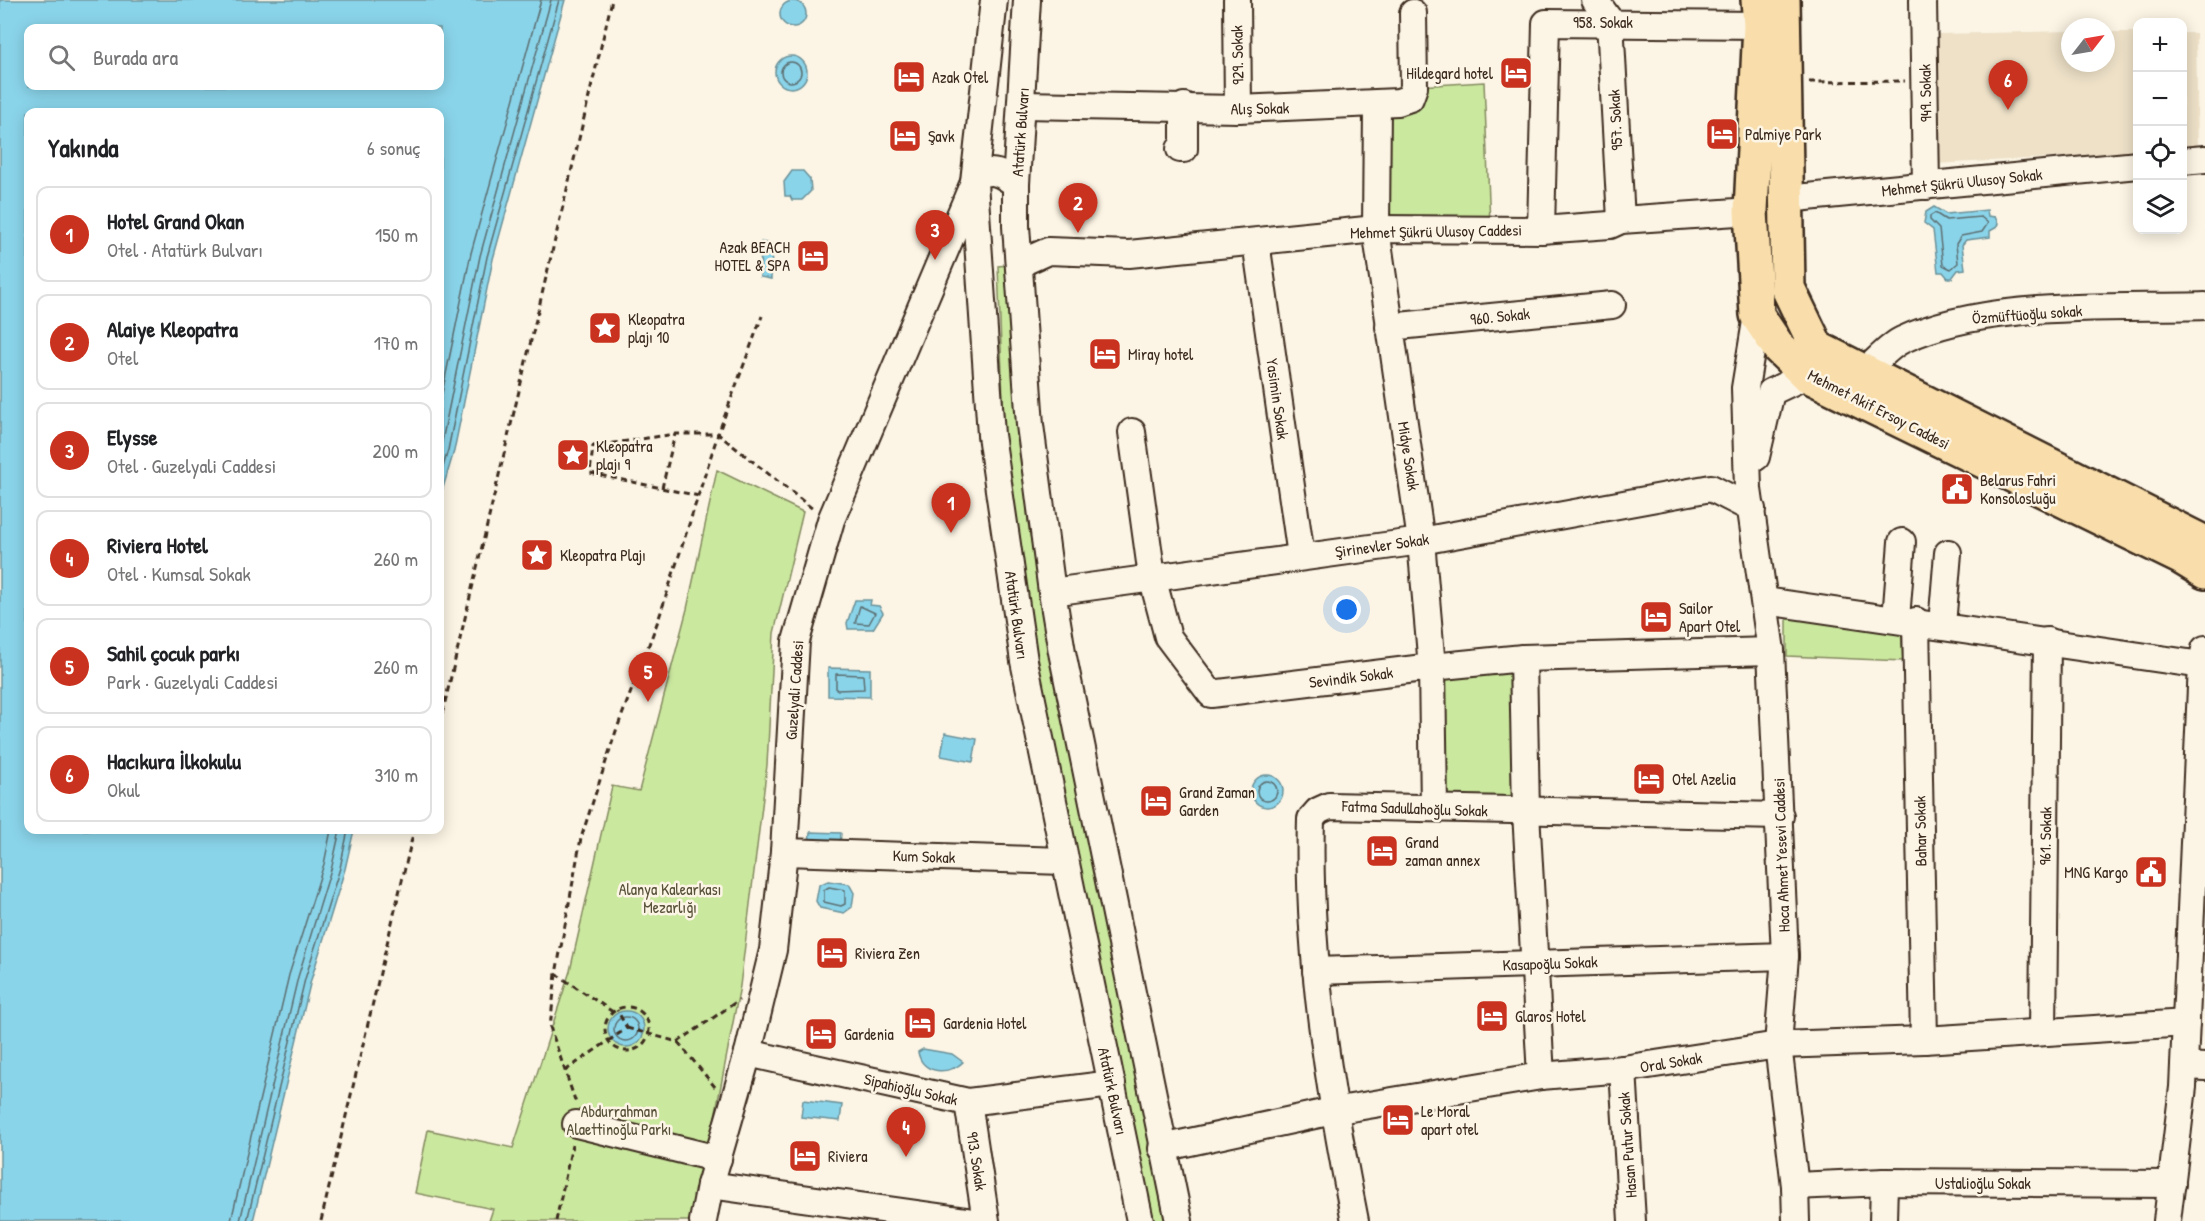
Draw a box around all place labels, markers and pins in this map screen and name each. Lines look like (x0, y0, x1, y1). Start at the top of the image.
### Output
hotel icon: Hildegard hotel (1498, 55, 1534, 91)
hotel icon: Azak Otel (891, 59, 927, 95)
pin: 6 (1988, 60, 2028, 110)
place label: Hildegard hotel (1406, 62, 1494, 84)
place label: Azak Otel (932, 66, 989, 88)
hotel icon: Palmiye Park (1704, 116, 1740, 152)
hotel icon: Şavk (887, 118, 923, 154)
place label: Palmiye Park (1745, 123, 1822, 145)
place label: Şavk (928, 125, 955, 147)
pin: 2 (1058, 184, 1098, 233)
pin: 3 (916, 210, 954, 260)
place label: Azak BEACH HOTEL & SPA (714, 236, 790, 276)
hotel icon: Azak BEACH HOTEL & SPA (795, 238, 831, 274)
place label: Kleopatra plajı 10 (628, 308, 685, 348)
place icon: Kleopatra plajı 10 (587, 310, 623, 346)
hotel icon: Miray hotel (1087, 336, 1123, 372)
place label: Miray hotel (1128, 343, 1194, 365)
place label: Kleopatra plajı 9 (596, 435, 653, 475)
place icon: Kleopatra plajı 9 (555, 437, 591, 473)
place label: Belarus Fahri Konsolosluğu (1980, 469, 2056, 509)
public building icon: Belarus Fahri Konsolosluğu (1939, 471, 1975, 507)
pin: 1 (932, 484, 970, 533)
place icon: Kleopatra Plajı (519, 537, 555, 573)
place label: Kleopatra Plajı (560, 544, 646, 566)
place label: Sailor Apart Otel (1679, 597, 1741, 637)
hotel icon: Sailor Apart Otel (1638, 599, 1674, 635)
pin: 5 (628, 652, 668, 702)
hotel icon: Otel Azelia (1631, 761, 1667, 797)
place label: Otel Azelia (1672, 768, 1736, 790)
place label: Grand Zaman Garden (1179, 781, 1255, 821)
hotel icon: Grand Zaman Garden (1138, 783, 1174, 819)
place label: Grand zaman annex (1405, 831, 1480, 871)
hotel icon: Grand zaman annex (1364, 833, 1400, 869)
public building icon: MNG Kargo (2133, 854, 2169, 890)
place label: MNG Kargo (2064, 861, 2129, 883)
hotel icon: Riviera Zen (814, 935, 850, 971)
place label: Riviera Zen (855, 942, 920, 964)
hotel icon: Glaros Hotel (1474, 998, 1510, 1034)
hotel icon: Gardenia Hotel (902, 1005, 938, 1041)
place label: Glaros Hotel (1515, 1005, 1586, 1027)
place label: Gardenia Hotel (943, 1012, 1027, 1034)
hotel icon: Gardenia (803, 1016, 839, 1052)
place label: Gardenia (844, 1023, 894, 1045)
place label: Le Moral apart otel (1421, 1100, 1479, 1140)
hotel icon: Le Moral apart otel (1380, 1102, 1416, 1138)
pin: 4 (886, 1108, 926, 1157)
hotel icon: Riviera (787, 1138, 823, 1174)
place label: Riviera (828, 1145, 868, 1167)

